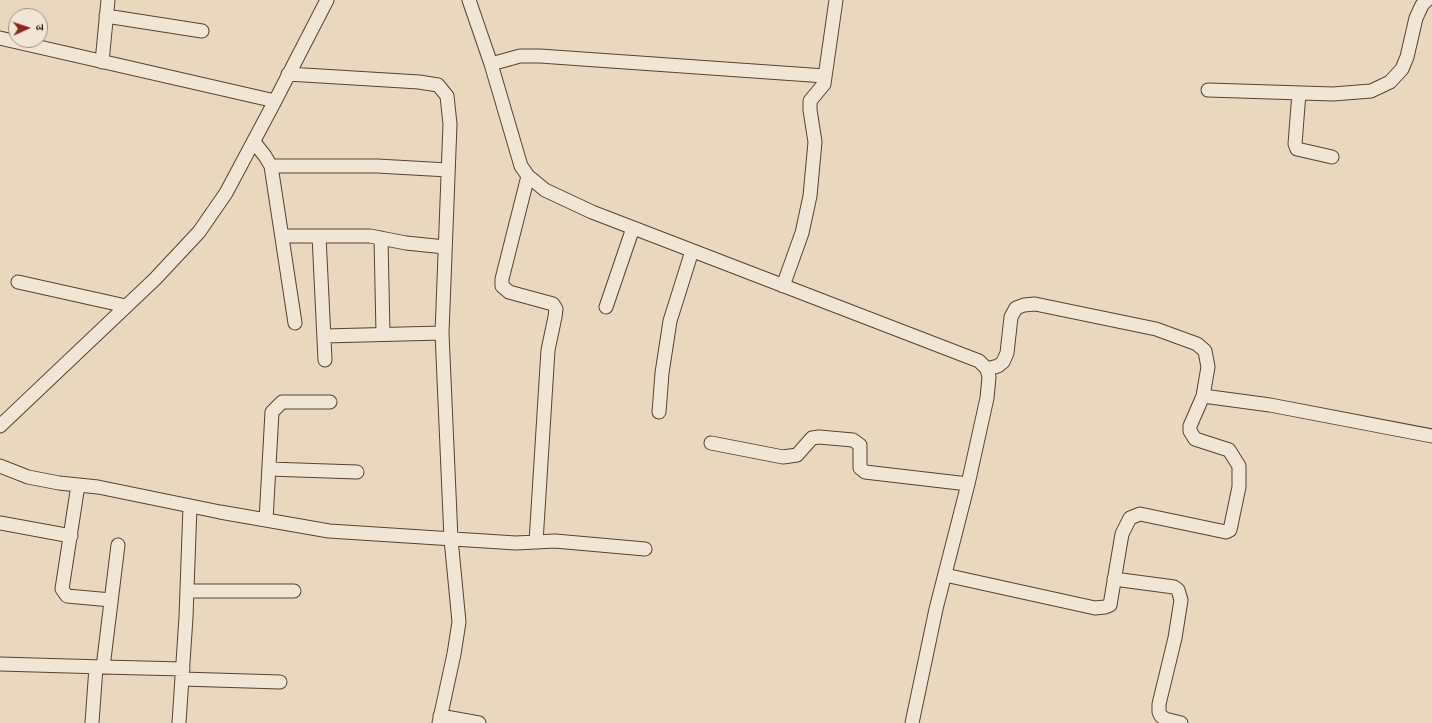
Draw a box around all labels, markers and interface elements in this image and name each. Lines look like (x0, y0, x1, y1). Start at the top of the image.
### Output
north arrow (8, 8, 48, 48)
text: उ (31, 24, 47, 31)

